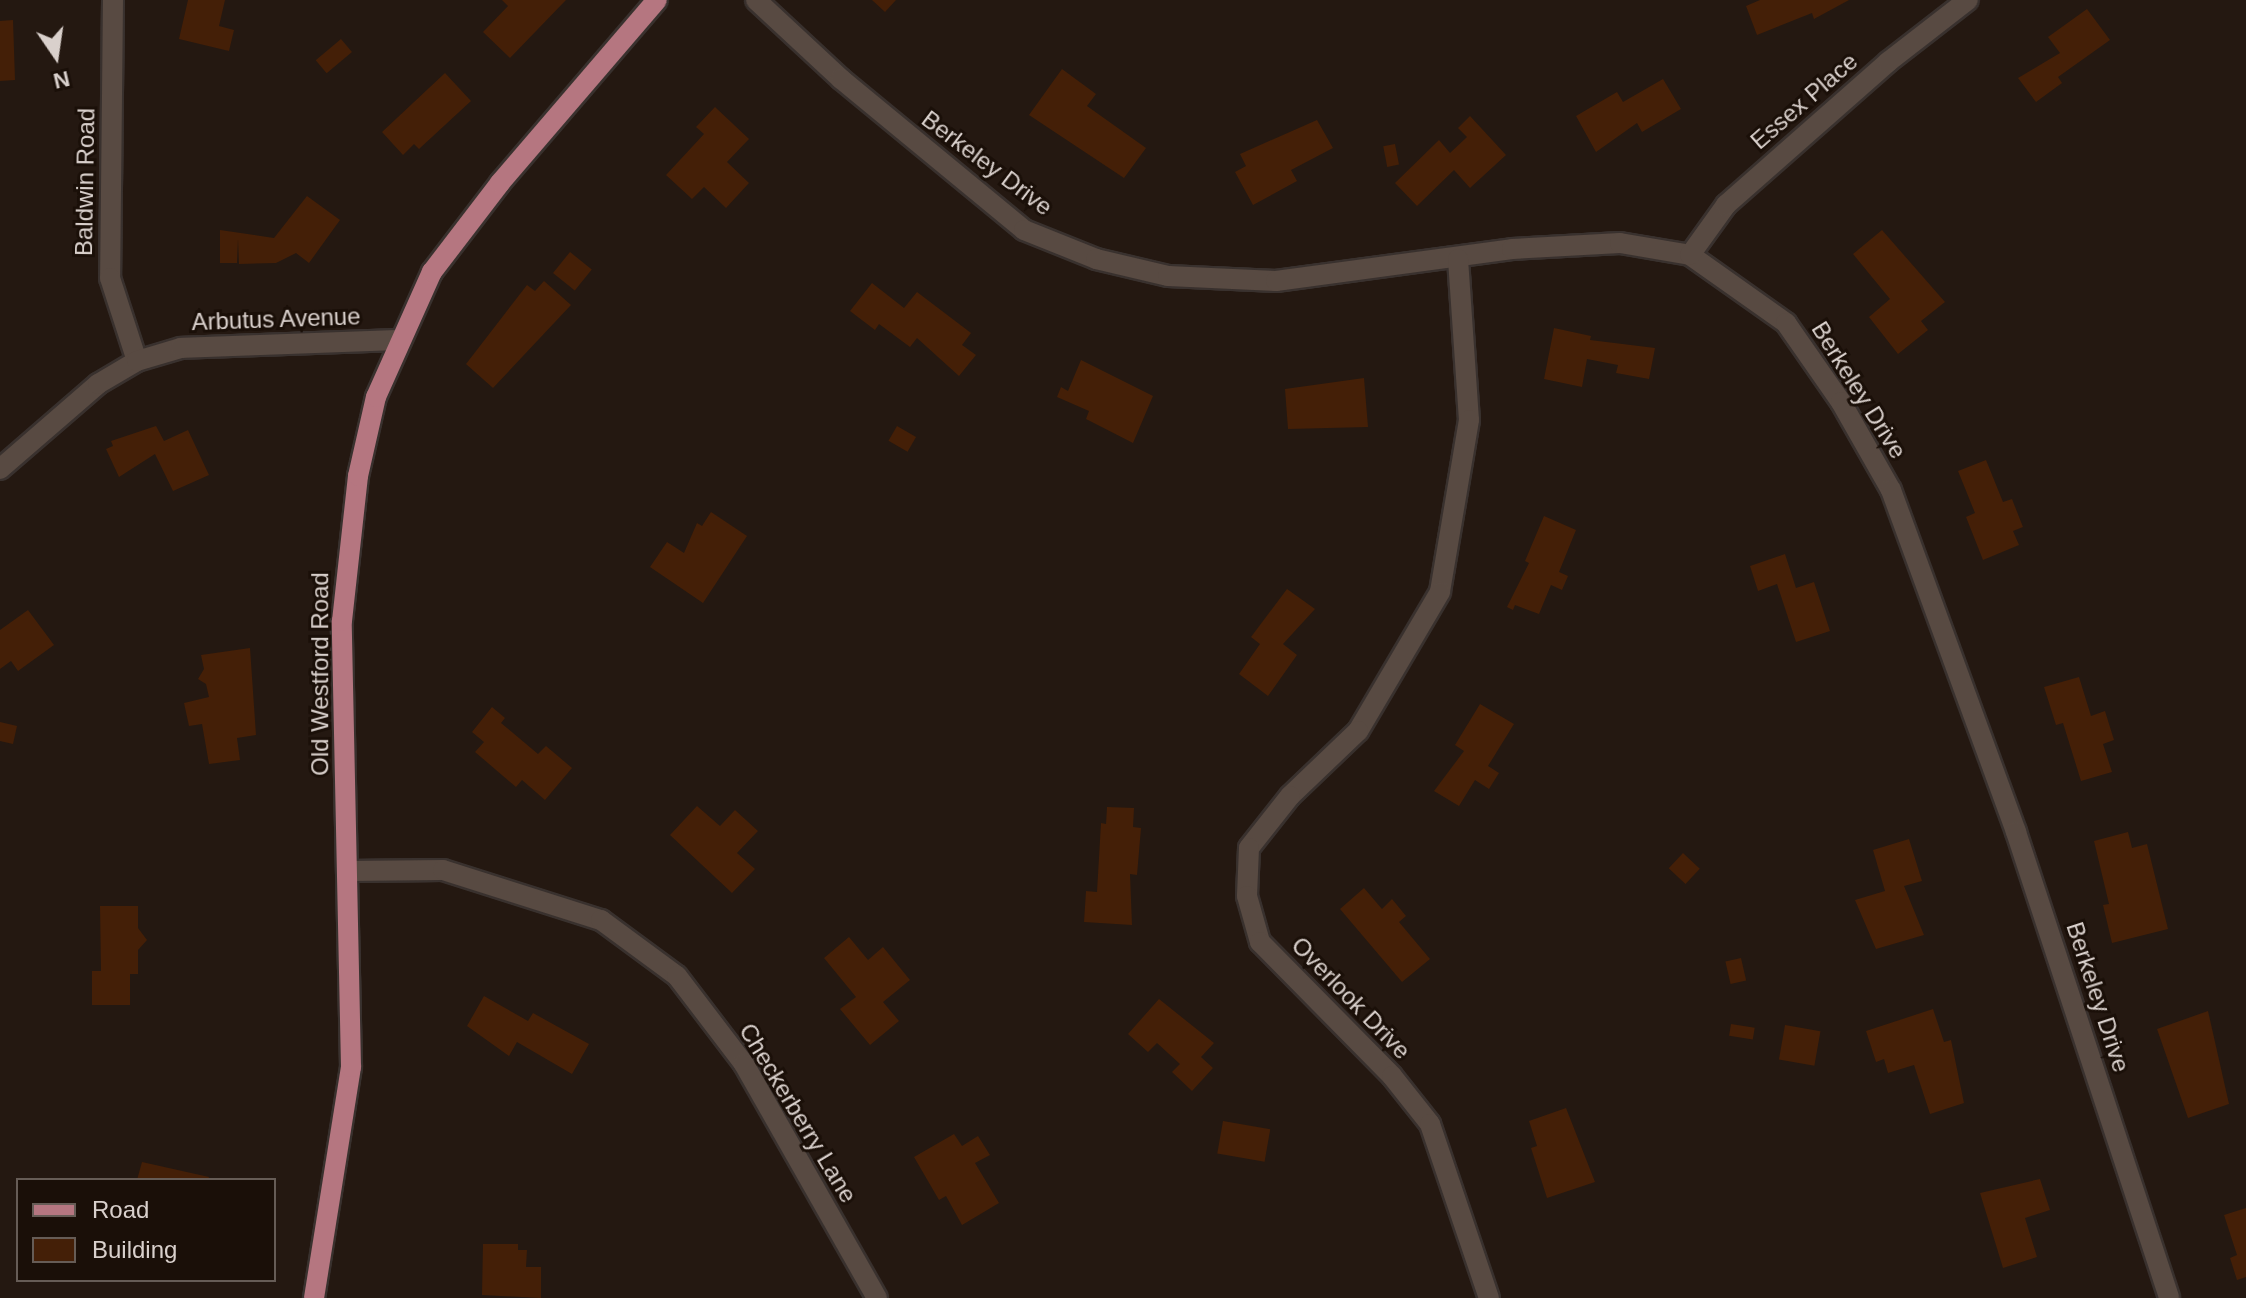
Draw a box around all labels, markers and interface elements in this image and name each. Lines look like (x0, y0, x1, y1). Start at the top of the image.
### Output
north arrow (16, 16, 96, 96)
street label: Essex Place (1745, 47, 1863, 155)
text: N (51, 66, 72, 94)
street label: Berkeley Drive (916, 105, 1058, 221)
street label: Baldwin Road (69, 108, 101, 256)
street label: Arbutus Avenue (190, 302, 362, 336)
street label: Berkeley Drive (1805, 316, 1913, 464)
street label: Old Westford Road (306, 572, 334, 776)
street label: Berkeley Drive (2060, 918, 2136, 1076)
street label: Overlook Drive (1286, 931, 1416, 1065)
street label: Checkerberry Lane (733, 1018, 863, 1208)
legend (16, 1178, 276, 1282)
text: Road (92, 1196, 149, 1223)
text: Building (92, 1236, 177, 1263)

